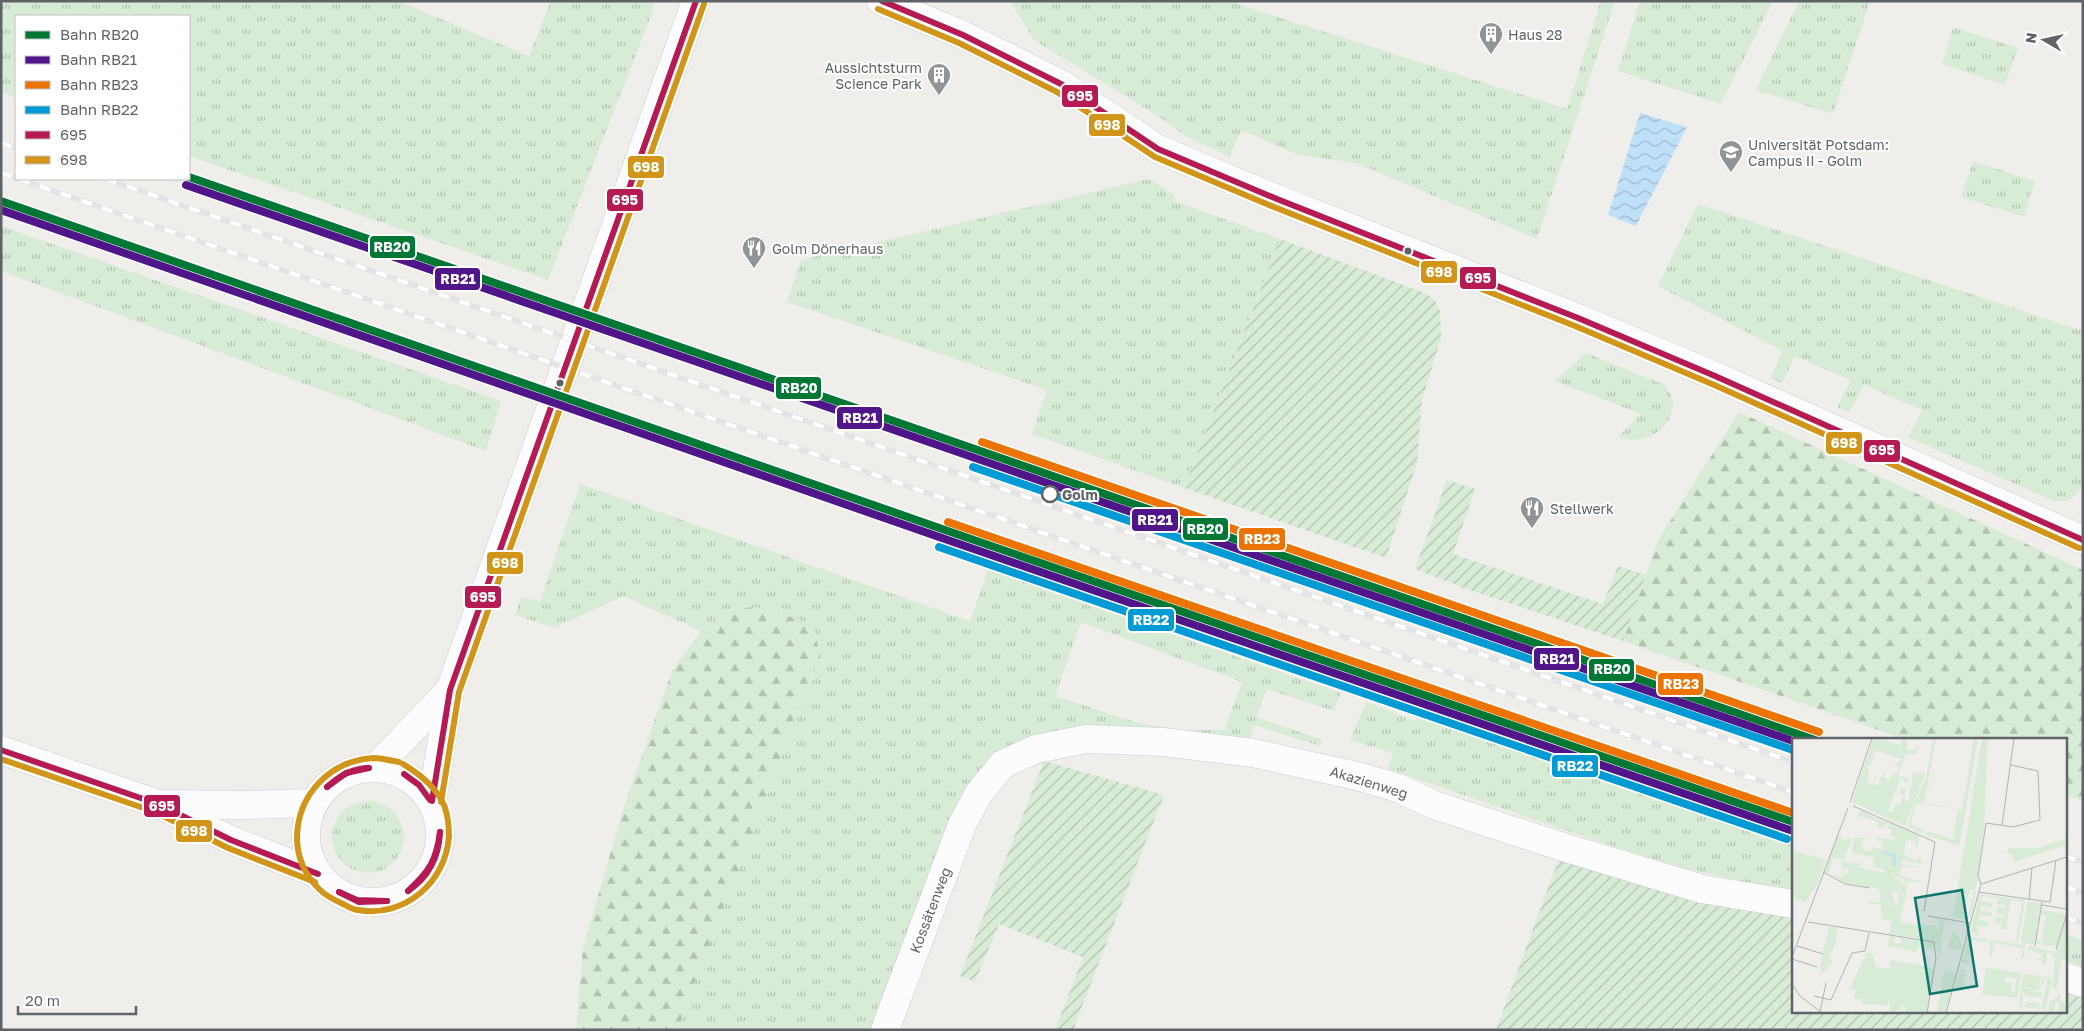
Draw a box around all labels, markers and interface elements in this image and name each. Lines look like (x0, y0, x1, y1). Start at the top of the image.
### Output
legend (15, 15, 190, 180)
north arrow (2019, 15, 2069, 65)
building icon: Haus 28 (1478, 21, 1504, 55)
text: Bahn RB20 (60, 25, 139, 43)
place label: Haus 28 (1508, 26, 1563, 43)
text: N (2021, 31, 2040, 44)
text: Bahn RB21 (60, 50, 137, 68)
place label: Aussichtsturm Science Park (825, 59, 922, 92)
building icon: Aussichtsturm Science Park (926, 62, 952, 96)
text: Bahn RB23 (60, 75, 138, 93)
line badge: 695 (1061, 84, 1099, 108)
text: 695 (1067, 87, 1094, 104)
text: Bahn RB22 (60, 100, 138, 118)
line badge: 698 (1088, 113, 1126, 137)
text: 698 (1094, 116, 1120, 133)
text: 695 (60, 125, 87, 143)
place label: Universität Potsdam: Campus II - Golm (1748, 136, 1889, 169)
school or university icon: Universität Potsdam: Campus II - Golm (1718, 139, 1744, 173)
text: 698 (60, 150, 87, 168)
line badge: 698 (627, 155, 665, 179)
text: 698 (633, 158, 659, 175)
line badge: 695 (606, 188, 644, 212)
text: 695 (612, 191, 639, 208)
line badge: RB20 (369, 235, 416, 259)
restaurant icon: Golm Dönerhaus (741, 235, 767, 269)
text: RB20 (373, 238, 411, 255)
place label: Golm Dönerhaus (772, 240, 883, 257)
unlabelled marker (1403, 246, 1413, 256)
line badge: 698 (1420, 260, 1458, 284)
text: 698 (1426, 263, 1452, 280)
line badge: 695 (1459, 266, 1497, 290)
line badge: RB21 (434, 267, 481, 291)
text: 695 (1465, 269, 1492, 286)
text: RB21 (440, 270, 476, 287)
line badge: RB20 (775, 376, 822, 400)
unlabelled marker (555, 378, 565, 388)
text: RB20 (780, 379, 818, 396)
line badge: RB21 (836, 406, 883, 430)
text: RB21 (842, 409, 878, 426)
line badge: 698 (1825, 431, 1863, 455)
text: 698 (1831, 434, 1857, 451)
line badge: 695 (1863, 439, 1901, 463)
text: 695 (1869, 441, 1896, 458)
marker: Golm (1041, 485, 1059, 503)
place label: Golm (1062, 486, 1098, 503)
restaurant icon: Stellwerk (1519, 495, 1545, 529)
place label: Stellwerk (1550, 500, 1614, 517)
line badge: RB21 (1131, 508, 1179, 532)
text: RB21 (1137, 511, 1173, 528)
line badge: RB20 (1182, 517, 1229, 541)
text: RB20 (1186, 520, 1224, 537)
line badge: RB23 (1238, 527, 1286, 551)
text: RB23 (1244, 530, 1280, 547)
line badge: 698 (486, 551, 524, 575)
text: 698 (492, 554, 518, 571)
line badge: 695 (464, 585, 502, 609)
text: 695 (470, 588, 497, 605)
line badge: RB22 (1127, 608, 1175, 632)
text: RB22 (1133, 611, 1170, 628)
line badge: RB21 (1533, 647, 1580, 671)
text: RB21 (1539, 650, 1575, 667)
line badge: RB20 (1588, 658, 1635, 682)
text: RB20 (1593, 660, 1631, 677)
line badge: RB23 (1657, 672, 1704, 696)
text: RB23 (1663, 675, 1699, 692)
inset map (1792, 738, 2066, 1014)
line badge: RB22 (1551, 754, 1599, 778)
text: RB22 (1557, 757, 1594, 774)
street label: Akazienweg (1328, 762, 1410, 802)
line badge: 695 (143, 794, 181, 818)
text: 695 (149, 797, 176, 814)
line badge: 698 (175, 819, 213, 843)
text: 698 (181, 822, 207, 839)
street label: Kossätenweg (906, 865, 954, 955)
scale bar (18, 984, 135, 1016)
text: 20 m (25, 991, 60, 1009)

